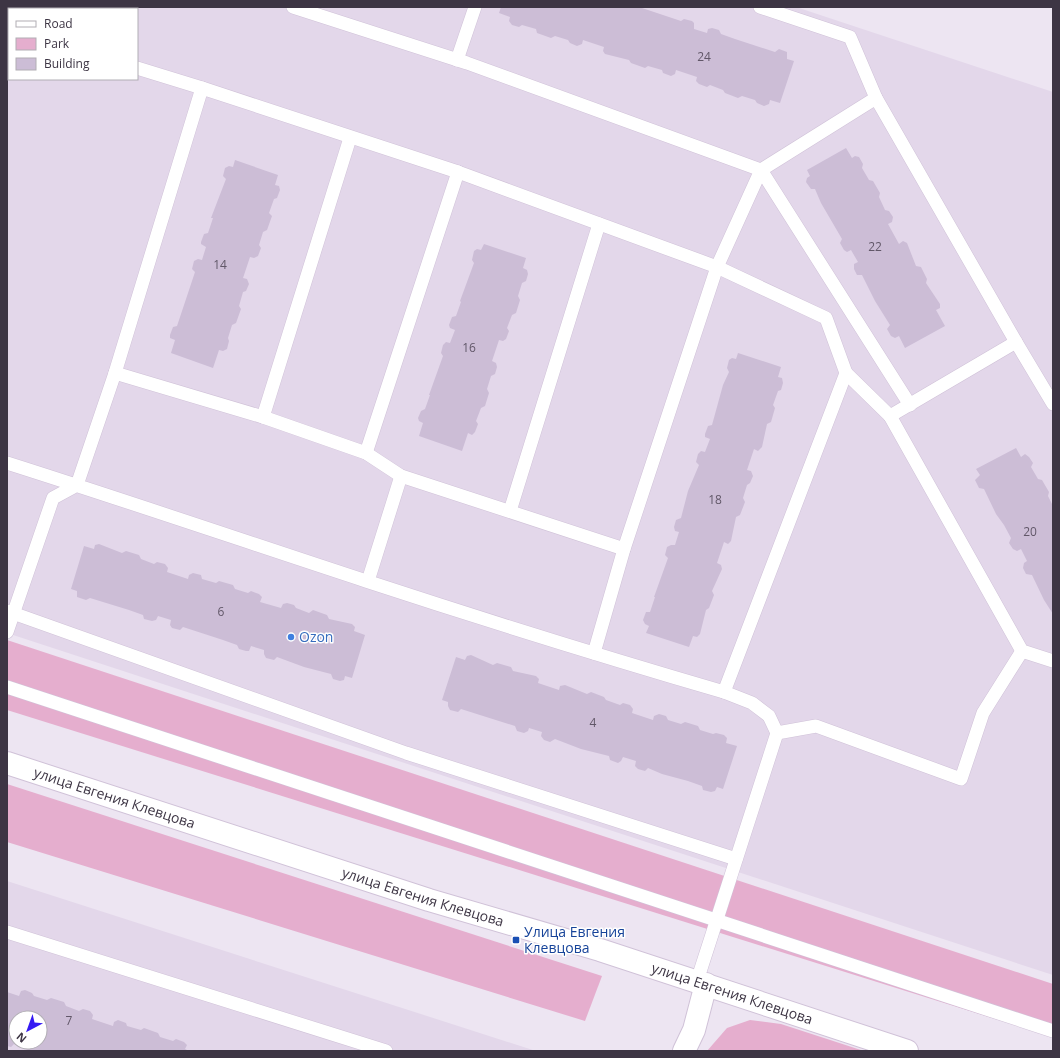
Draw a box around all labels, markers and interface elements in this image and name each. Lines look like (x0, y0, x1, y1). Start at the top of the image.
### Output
legend (8, 8, 138, 80)
text: Road (44, 15, 73, 32)
text: Park (44, 35, 70, 52)
house number: 24 (697, 48, 711, 65)
text: Building (44, 55, 90, 72)
house number: 22 (868, 238, 882, 255)
house number: 14 (213, 256, 227, 273)
house number: 16 (462, 339, 476, 356)
house number: 18 (708, 491, 722, 508)
house number: 20 (1023, 523, 1037, 540)
house number: 6 (218, 603, 225, 620)
place label: Ozon (299, 627, 333, 646)
marker: Ozon (286, 632, 296, 642)
house number: 4 (590, 714, 597, 731)
street label: улица Евгения Клевцова (32, 762, 198, 832)
street label: улица Евгения Клевцова (340, 862, 506, 930)
place label: Улица Евгения Клевцова (524, 922, 625, 957)
marker: Улица Евгения Клевцова (511, 935, 521, 945)
street label: улица Евгения Клевцова (649, 958, 815, 1028)
north arrow (8, 1010, 48, 1050)
house number: 7 (66, 1012, 73, 1029)
text: N (13, 1029, 29, 1047)

